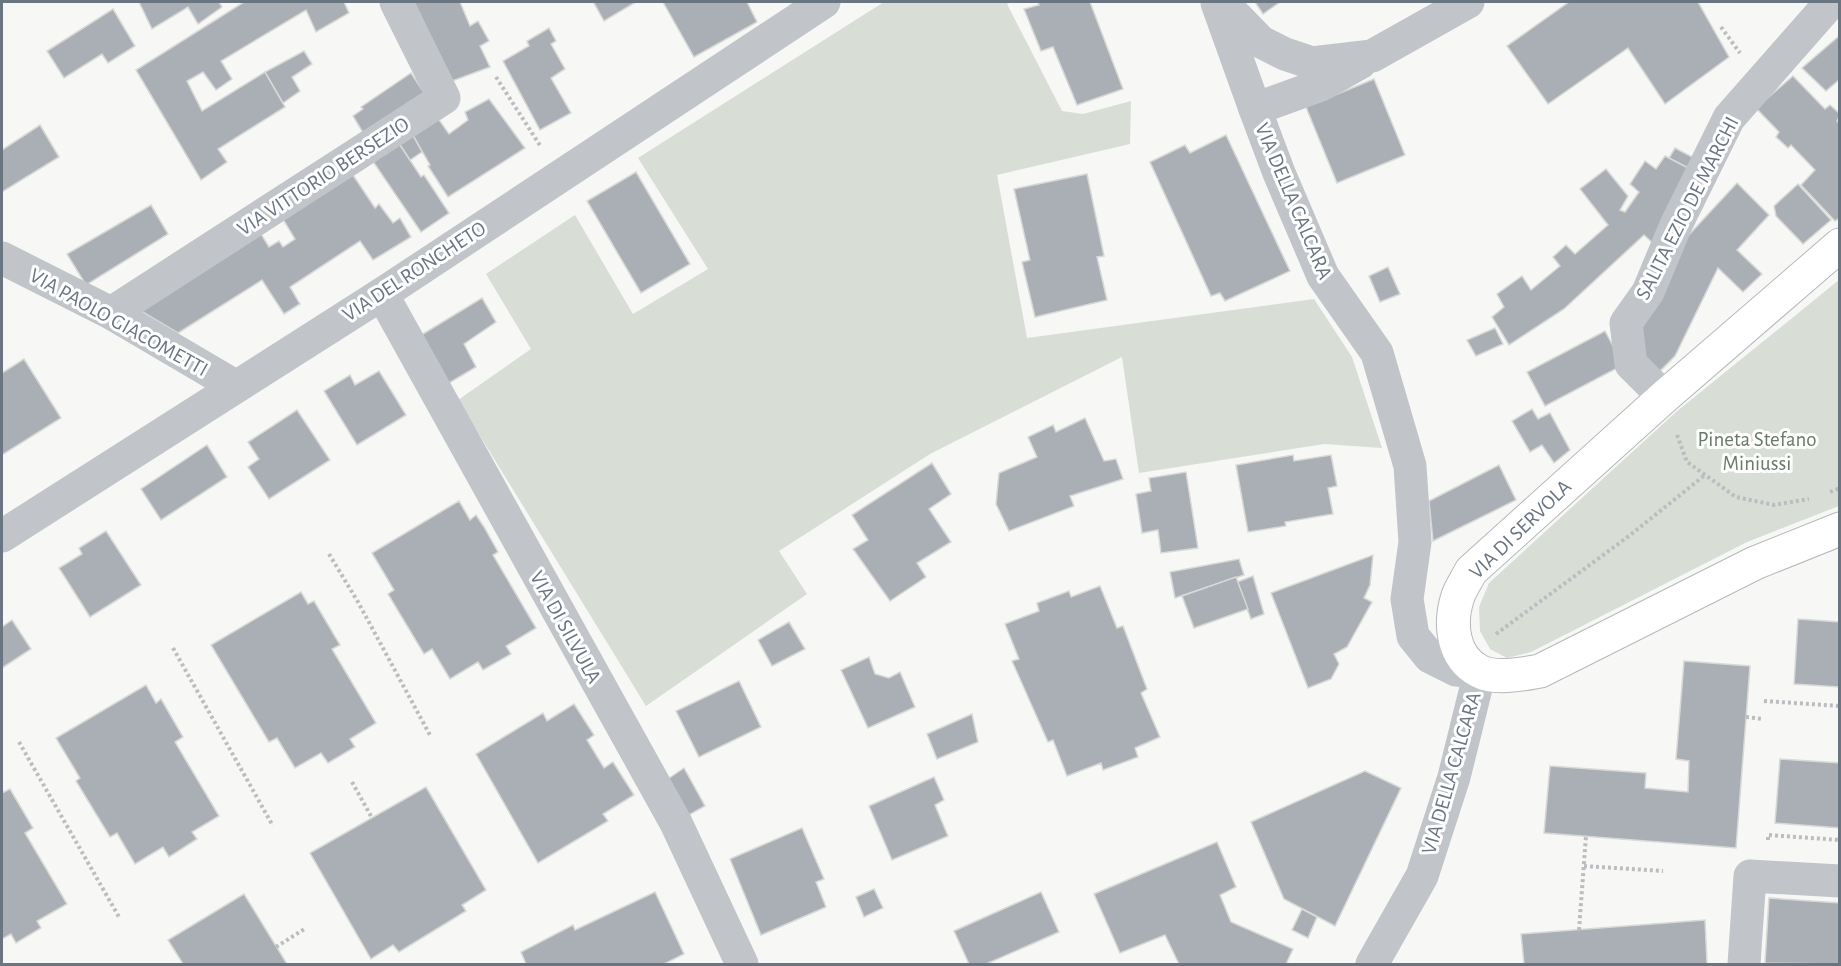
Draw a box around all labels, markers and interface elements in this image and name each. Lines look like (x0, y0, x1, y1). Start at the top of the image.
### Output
street label: VIA VITTORIO BERSEZIO (234, 113, 413, 240)
street label: SALITA EZIO DE MARCHI (1632, 113, 1743, 303)
street label: VIA DELLA CALCARA (1251, 120, 1336, 283)
street label: VIA DEL RONCHETO (339, 217, 490, 325)
street label: VIA PAOLO GIACOMETTI (26, 265, 211, 380)
park label: Pineta Stefano Miniussi (1697, 429, 1817, 474)
street label: VIA DI SERVOLA (1465, 476, 1575, 583)
street label: VIA DI SILVULA (526, 568, 605, 687)
street label: VIA DELLA CALCARA (1418, 690, 1485, 857)

